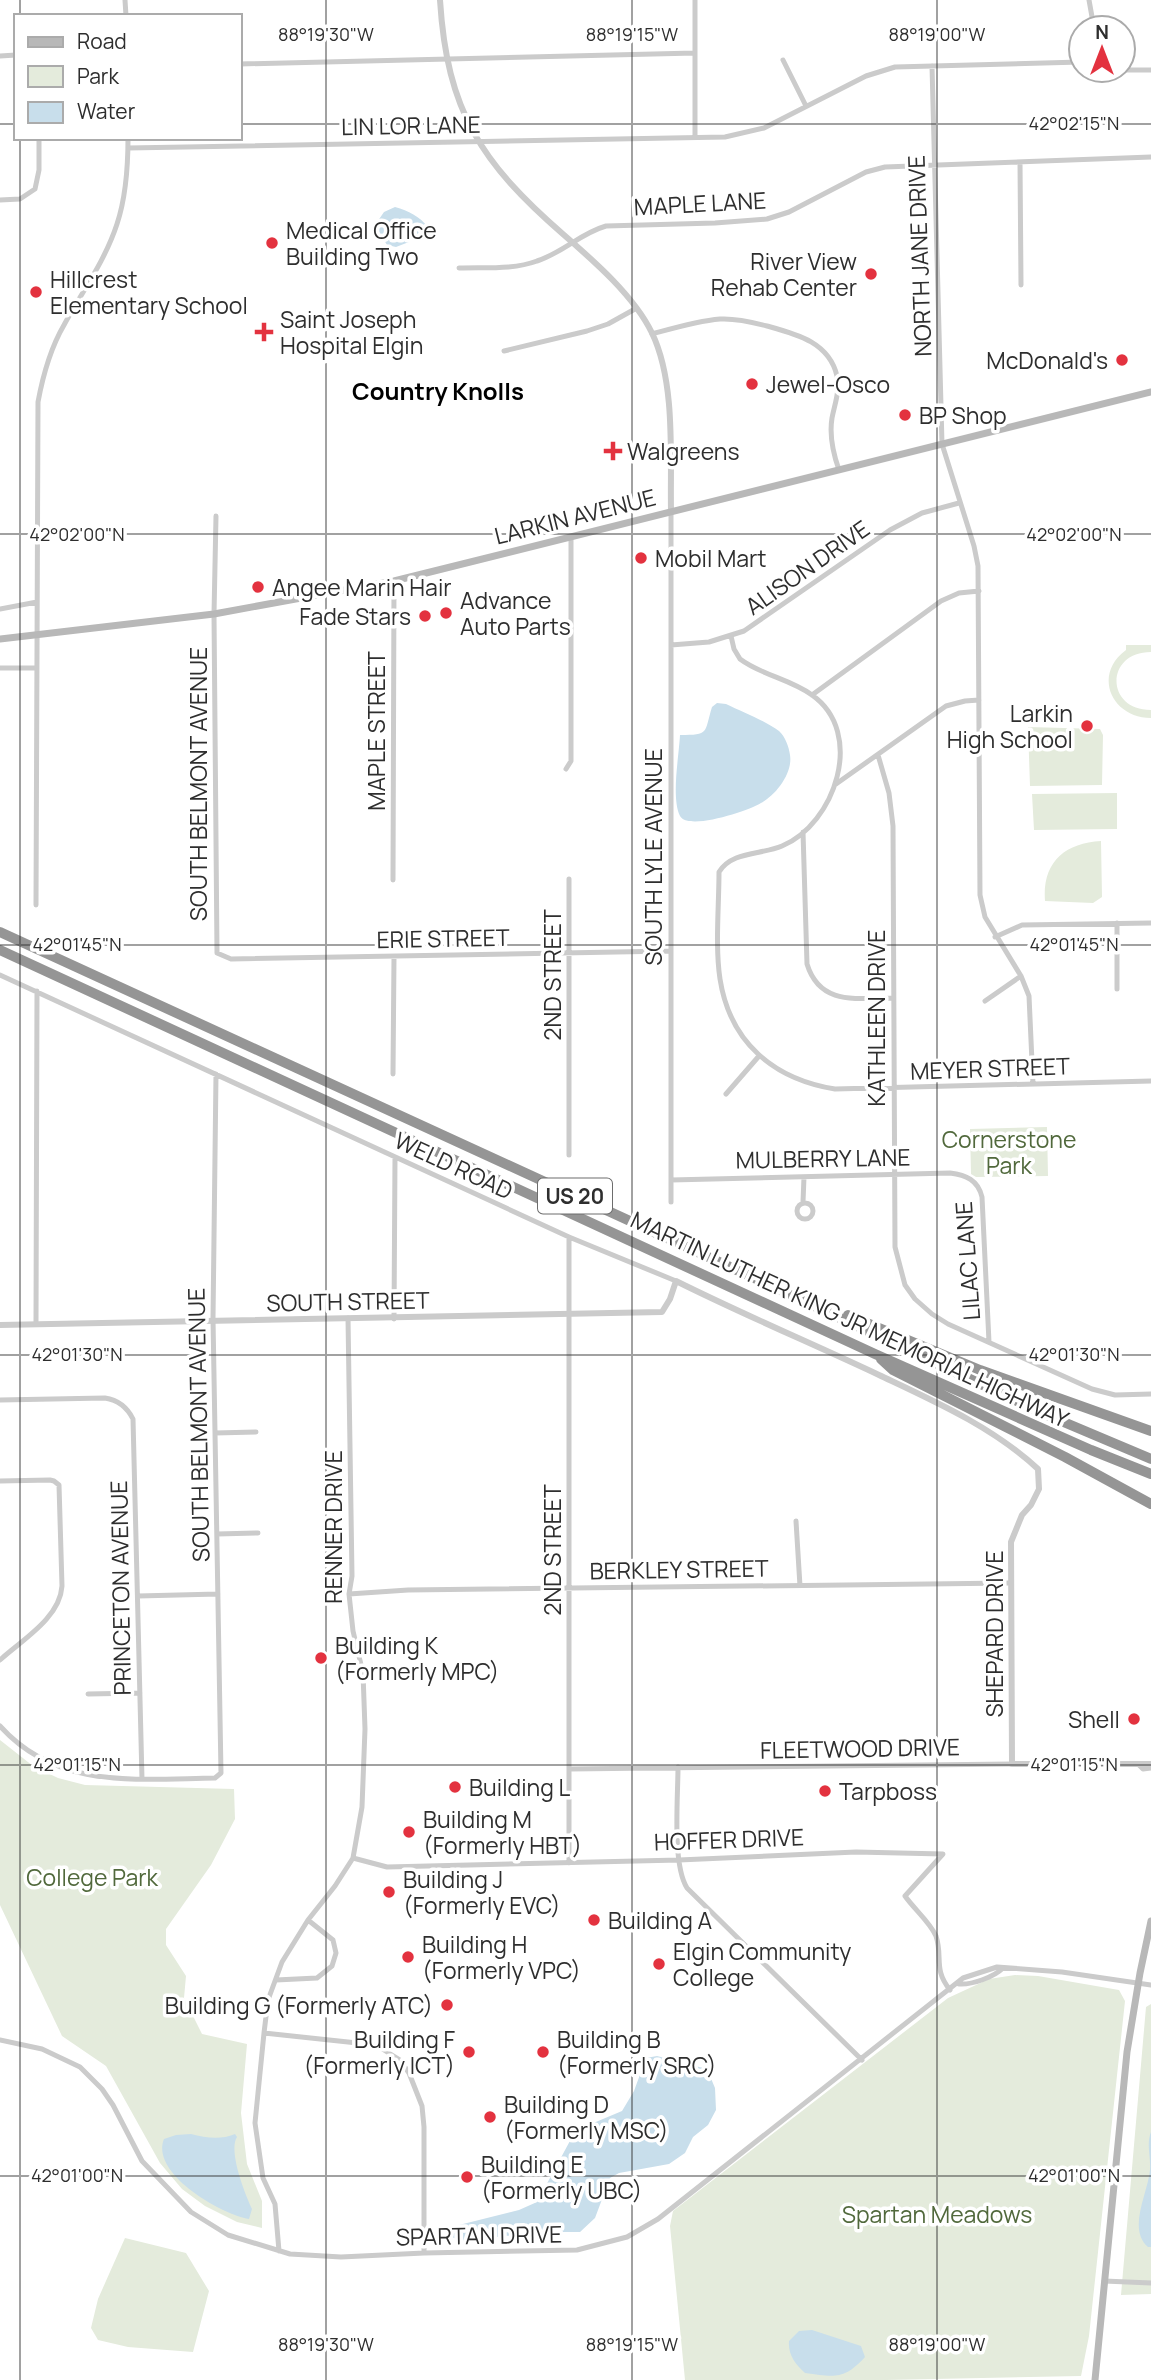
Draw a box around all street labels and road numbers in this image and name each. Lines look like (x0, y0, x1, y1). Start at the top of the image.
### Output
street label: LIN LOR LANE (341, 108, 481, 142)
street label: NORTH JANE DRIVE (899, 155, 939, 357)
street label: MAPLE LANE (633, 184, 767, 222)
street label: LARKIN AVENUE (491, 480, 659, 552)
street label: ALISON DRIVE (738, 512, 876, 622)
street label: SOUTH BELMONT AVENUE (182, 647, 214, 921)
street label: MAPLE STREET (360, 651, 392, 811)
street label: SOUTH LYLE AVENUE (637, 748, 669, 966)
street label: 2ND STREET (536, 909, 568, 1041)
street label: ERIE STREET (376, 921, 510, 955)
street label: KATHLEEN DRIVE (860, 930, 892, 1106)
street label: MEYER STREET (910, 1049, 1071, 1087)
street label: WELD ROAD (390, 1124, 518, 1206)
street label: MULBERRY LANE (735, 1140, 911, 1176)
road number: US 20 (538, 1178, 612, 1214)
street label: LILAC LANE (947, 1200, 987, 1322)
street label: MARTIN LUTHER KING JR MEMORIAL HIGHWAY (626, 1203, 1074, 1435)
street label: SOUTH STREET (266, 1284, 430, 1318)
street label: SOUTH BELMONT AVENUE (180, 1288, 216, 1562)
street label: RENNER DRIVE (317, 1450, 349, 1604)
street label: PRINCETON AVENUE (102, 1480, 138, 1696)
street label: 2ND STREET (536, 1484, 568, 1616)
street label: SHEPARD DRIVE (978, 1550, 1010, 1718)
street label: BERKLEY STREET (589, 1551, 769, 1587)
street label: FLEETWOOD DRIVE (760, 1730, 960, 1766)
street label: HOFFER DRIVE (653, 1820, 805, 1858)
street label: SPARTAN DRIVE (395, 2218, 563, 2252)

